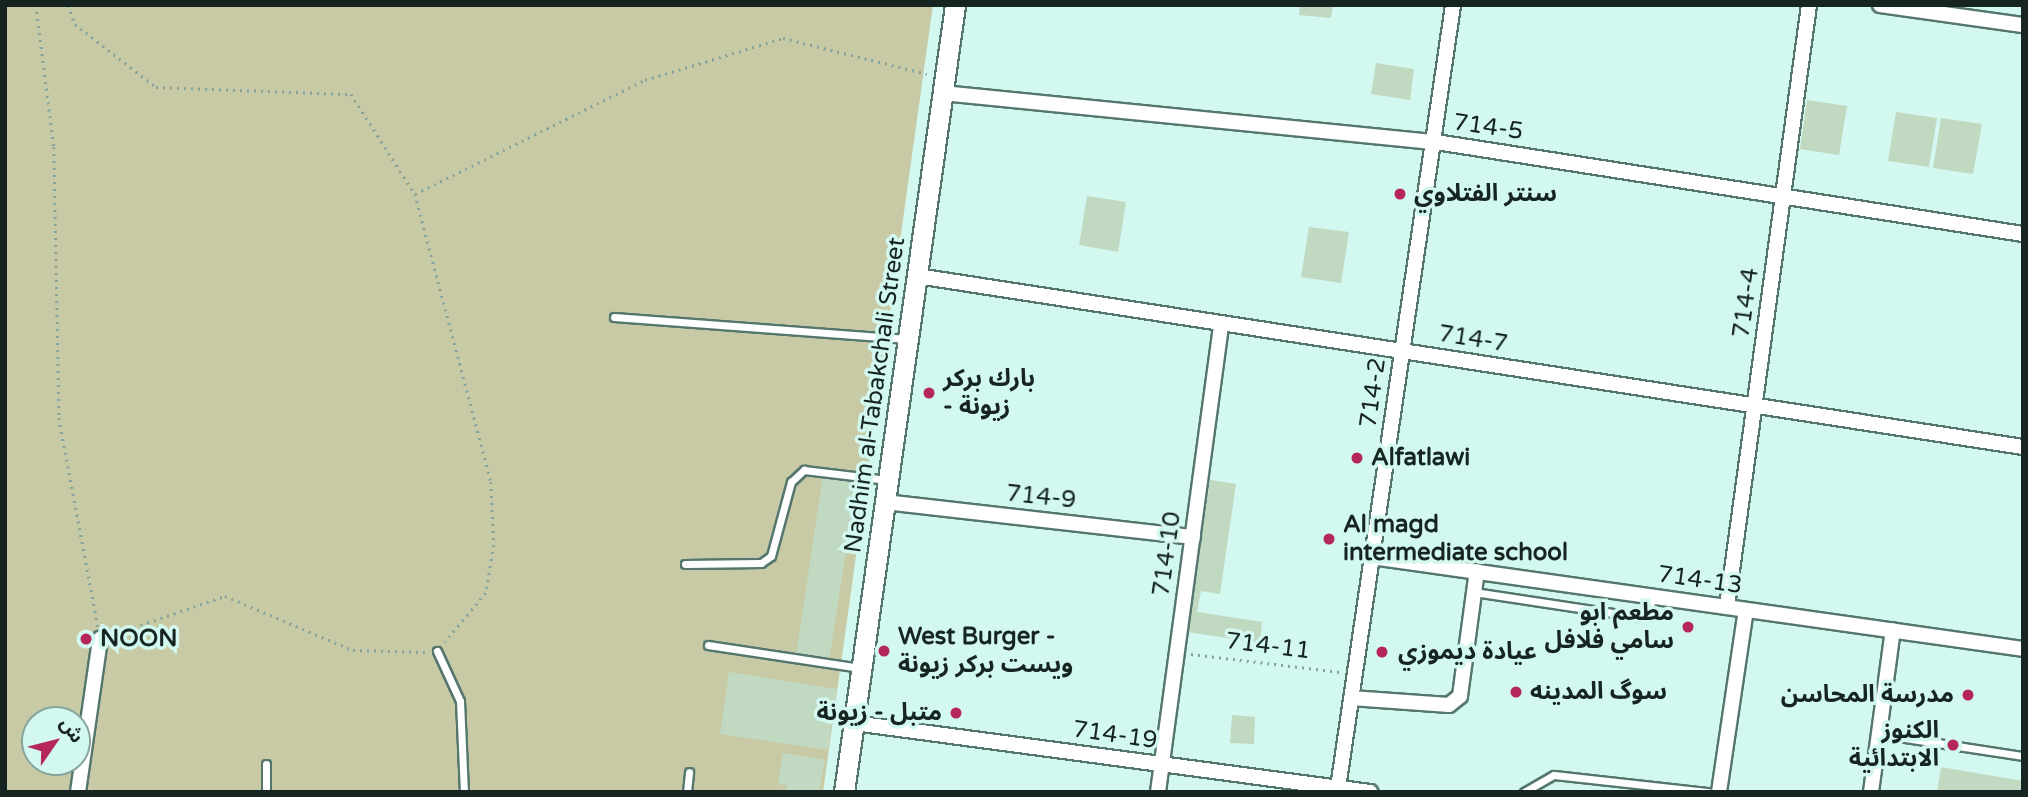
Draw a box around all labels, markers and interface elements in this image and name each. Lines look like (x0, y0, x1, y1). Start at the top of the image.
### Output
street label: 714-5 (1451, 108, 1525, 146)
place label: سنتر الفتلاوي (1414, 180, 1557, 208)
marker: سنتر الفتلاوي (1392, 186, 1408, 202)
street label: Nadhim al-Tabakchali Street (839, 235, 911, 555)
street label: 714-4 (1727, 266, 1765, 340)
street label: 714-7 (1436, 319, 1510, 359)
street label: 714-2 (1354, 356, 1392, 430)
place label: بارك بركر - زيونة (943, 365, 1035, 421)
marker: بارك بركر - زيونة (921, 385, 937, 401)
place label: Alfatlawi (1371, 444, 1470, 472)
marker: Alfatlawi (1349, 450, 1365, 466)
street label: 714-9 (1005, 479, 1077, 515)
street label: 714-10 (1147, 510, 1187, 598)
place label: Al magd intermediate school (1343, 511, 1568, 567)
marker: Al magd intermediate school (1321, 531, 1337, 547)
street label: 714-13 (1656, 560, 1744, 600)
place label: مطعم ابو سامي فلافل (1545, 599, 1674, 655)
marker: مطعم ابو سامي فلافل (1680, 619, 1696, 635)
place label: West Burger - ويست بركر زيونة (898, 623, 1073, 679)
place label: NOON (100, 625, 178, 653)
street label: 714-11 (1224, 627, 1312, 665)
marker: NOON (78, 631, 94, 647)
place label: عيادة ديموزي (1398, 638, 1537, 666)
marker: عيادة ديموزي (1372, 642, 1392, 662)
marker: West Burger - ويست بركر زيونة (876, 643, 892, 659)
place label: سوگ المدينه (1530, 678, 1667, 706)
place label: مدرسة المحاسن (1781, 681, 1954, 709)
marker: سوگ المدينه (1508, 684, 1524, 700)
marker: مدرسة المحاسن (1960, 687, 1976, 703)
place label: متبل - زيونة (817, 699, 942, 727)
marker: متبل - زيونة (948, 705, 964, 721)
north arrow (21, 706, 91, 776)
text: ش (55, 713, 88, 747)
street label: 714-19 (1071, 715, 1159, 755)
place label: الكنوز الابتدائية (1849, 717, 1939, 773)
marker: الكنوز الابتدائية (1945, 737, 1961, 753)

